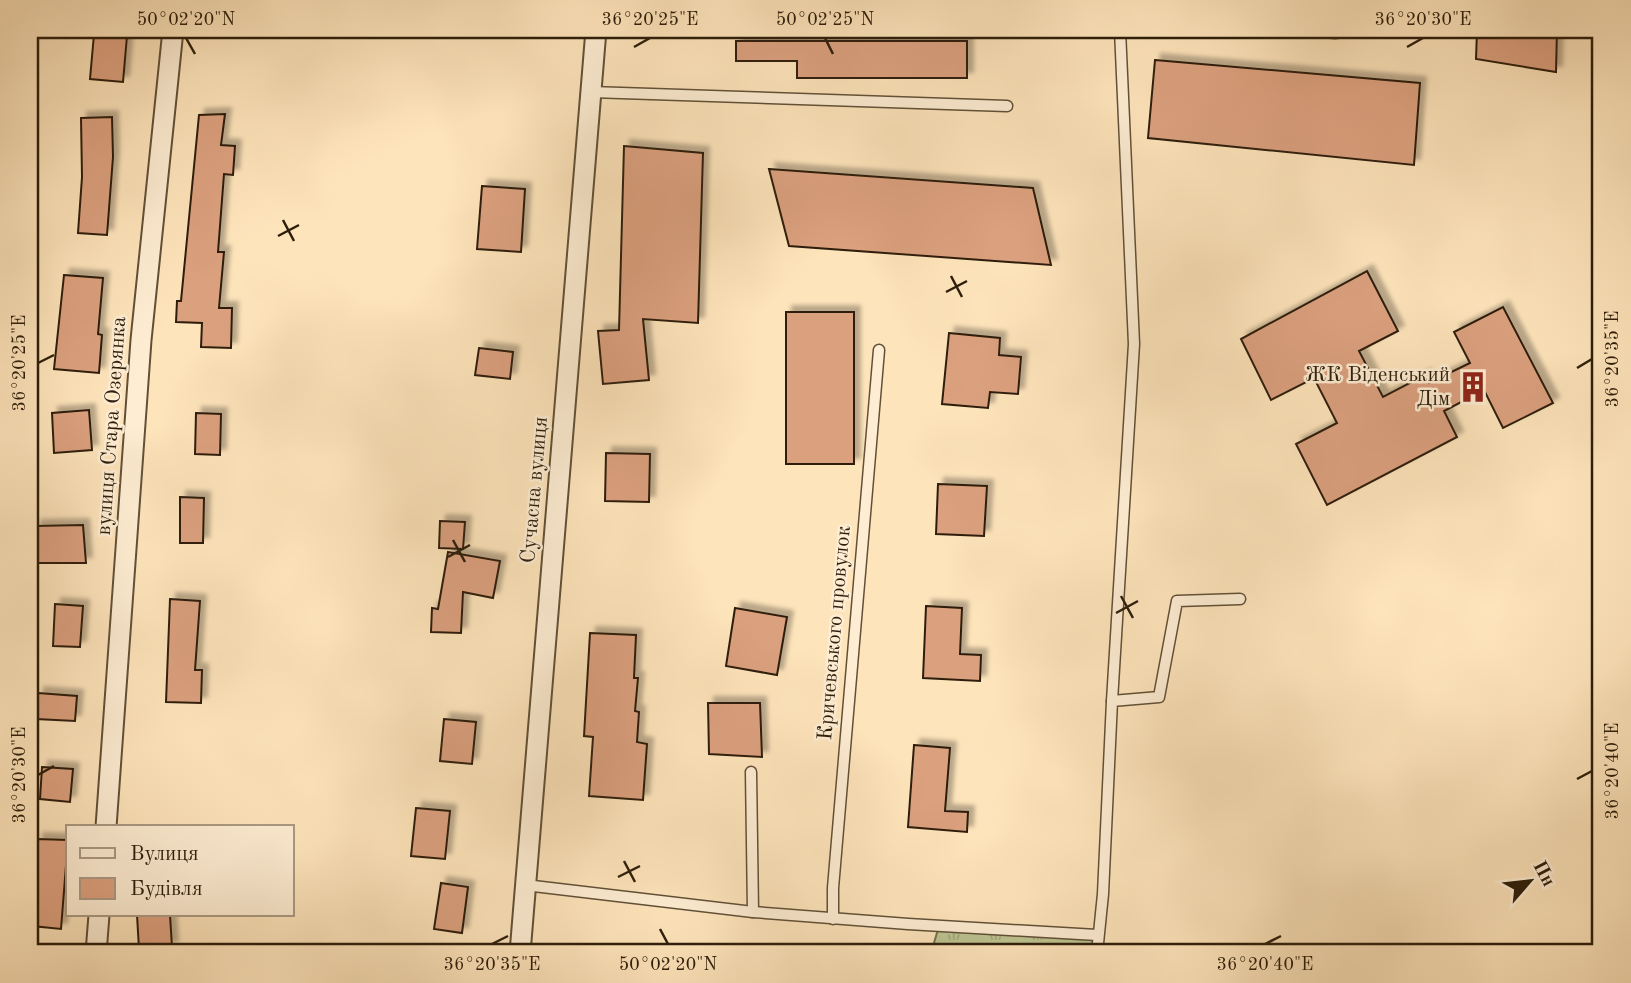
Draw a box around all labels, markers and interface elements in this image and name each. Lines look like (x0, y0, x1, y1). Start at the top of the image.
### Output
text: 50°02'20"N (137, 11, 235, 29)
text: 36°20'25"E (602, 11, 698, 29)
text: 50°02'25"N (776, 11, 874, 29)
text: 36°20'30"E (1375, 11, 1471, 29)
text: 36°20'35"E (1604, 311, 1622, 407)
text: 36°20'25"E (11, 315, 29, 411)
street label: вулиця Стара Озерянка (94, 316, 130, 536)
place label: ЖК Віденський Дім (1305, 365, 1450, 410)
building icon: ЖК Віденський Дім (1456, 370, 1490, 404)
street label: Сучасна вулиця (518, 416, 552, 564)
street label: Кричевського провулок (815, 524, 855, 741)
text: 36°20'40"E (1604, 723, 1622, 819)
text: 36°20'30"E (11, 727, 29, 823)
legend (66, 825, 294, 916)
text: Вулиця (130, 844, 199, 865)
north arrow (1494, 846, 1564, 916)
text: Пн (1528, 858, 1557, 890)
text: Будівля (130, 879, 203, 900)
text: 36°20'35"E (444, 956, 540, 974)
text: 50°02'20"N (619, 956, 717, 974)
text: 36°20'40"E (1217, 956, 1313, 974)

